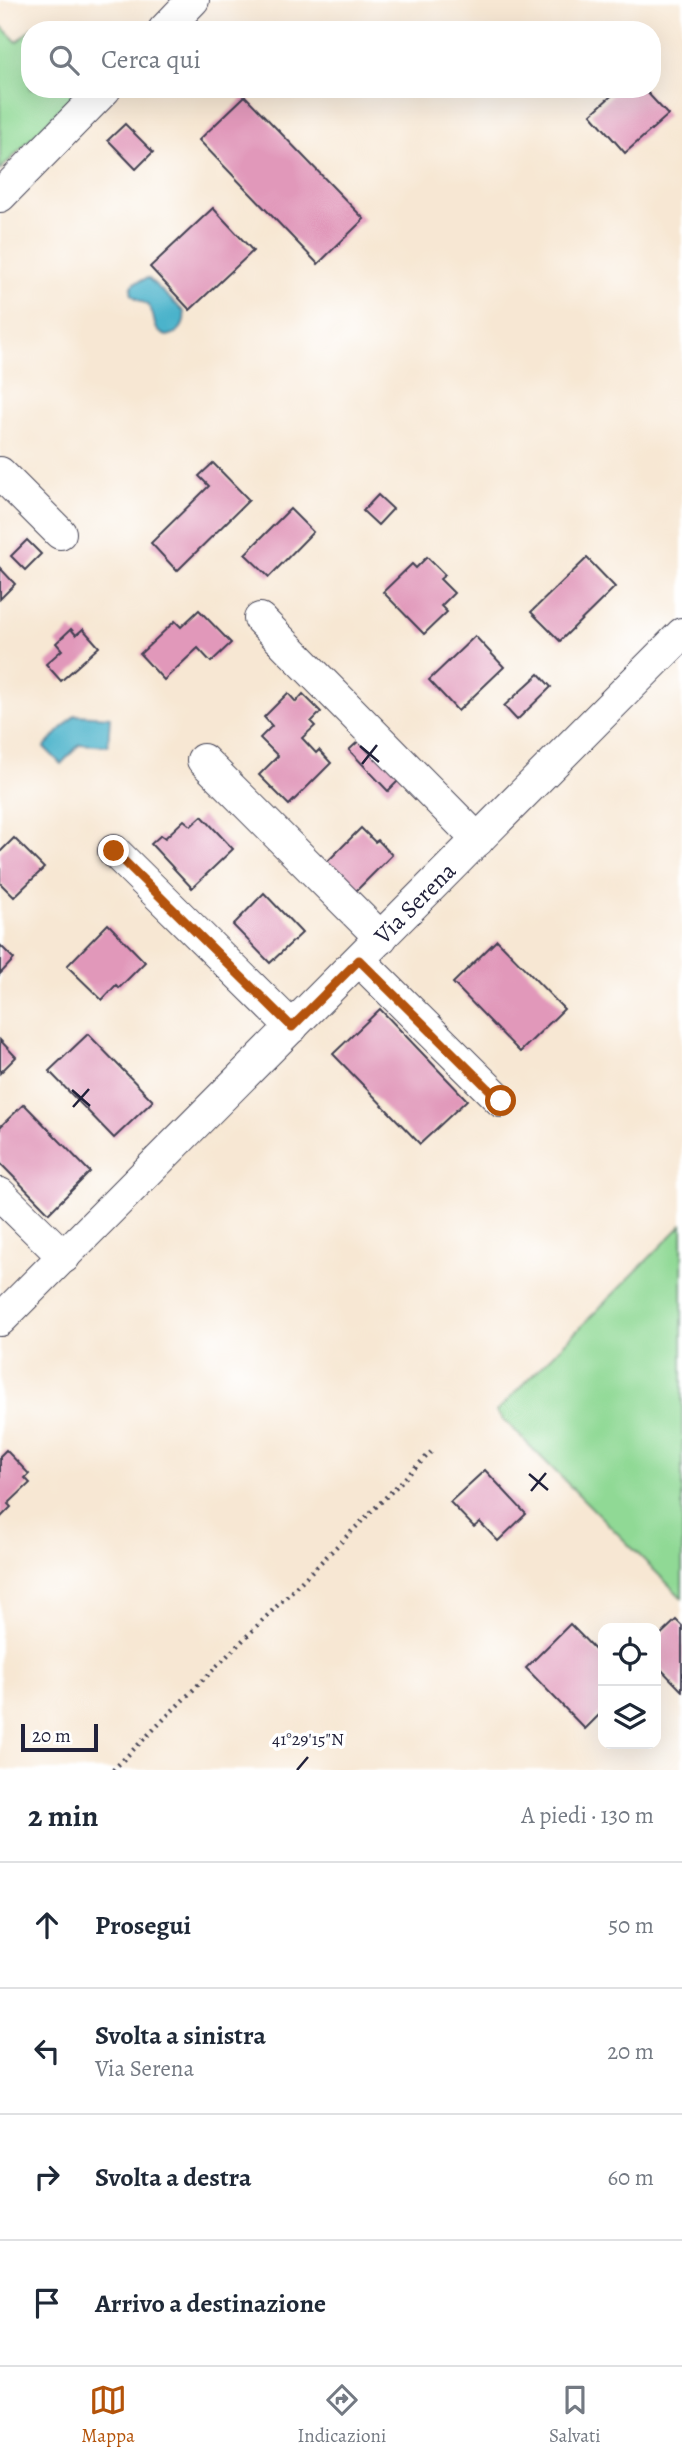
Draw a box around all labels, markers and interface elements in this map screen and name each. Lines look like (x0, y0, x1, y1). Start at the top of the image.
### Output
search box (21, 21, 661, 98)
icon: search (45, 41, 83, 79)
text: Cerca qui (101, 42, 201, 77)
route end (98, 835, 129, 866)
street label: Via Serena (366, 855, 463, 952)
route start (485, 1085, 516, 1116)
map controls (598, 1623, 661, 1749)
button: locate (598, 1623, 661, 1686)
button: layers (598, 1686, 661, 1749)
scale bar (21, 1721, 98, 1753)
text: 20 m (32, 1723, 71, 1749)
text: 41°29'15"N (272, 1727, 344, 1751)
text: 2 min (28, 1796, 98, 1836)
text: A piedi · 130 m (521, 1800, 654, 1831)
icon: ahead (28, 1906, 66, 1944)
text: Prosegui (95, 1908, 191, 1943)
text: 50 m (608, 1910, 654, 1941)
text: Svolta a sinistra (95, 2018, 266, 2053)
icon: left (28, 2032, 66, 2070)
text: 20 m (607, 2036, 654, 2067)
text: Via Serena (95, 2053, 194, 2084)
icon: right (28, 2158, 66, 2196)
text: Svolta a destra (95, 2160, 252, 2195)
text: 60 m (607, 2162, 654, 2193)
icon: arrive (28, 2284, 66, 2322)
text: Arrivo a destinazione (95, 2286, 326, 2321)
tab: Mappa (81, 2381, 135, 2449)
tab: Indicazioni (298, 2381, 386, 2449)
tab: Salvati (549, 2381, 601, 2449)

